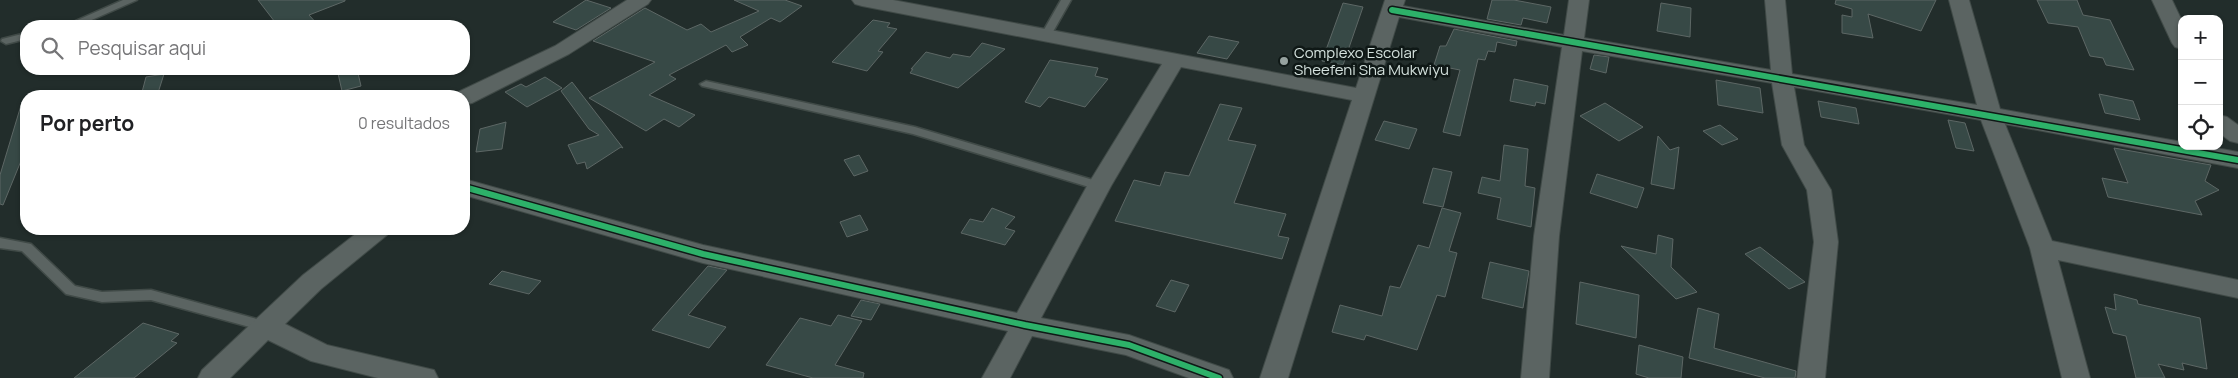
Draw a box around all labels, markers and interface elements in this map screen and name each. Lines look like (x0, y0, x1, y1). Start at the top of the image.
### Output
map controls (2178, 15, 2223, 150)
button: + (2178, 15, 2223, 60)
search box (20, 20, 470, 75)
icon: search (38, 34, 66, 62)
text: Pesquisar aqui (78, 35, 206, 61)
place label: Complexo Escolar Sheefeni Sha Mukwiyu (1294, 42, 1449, 80)
marker: Complexo Escolar Sheefeni Sha Mukwiyu (1278, 55, 1290, 67)
button: − (2178, 60, 2223, 105)
button: locate (2178, 105, 2223, 150)
text: Por perto (40, 109, 134, 137)
text: 0 resultados (358, 112, 450, 134)

